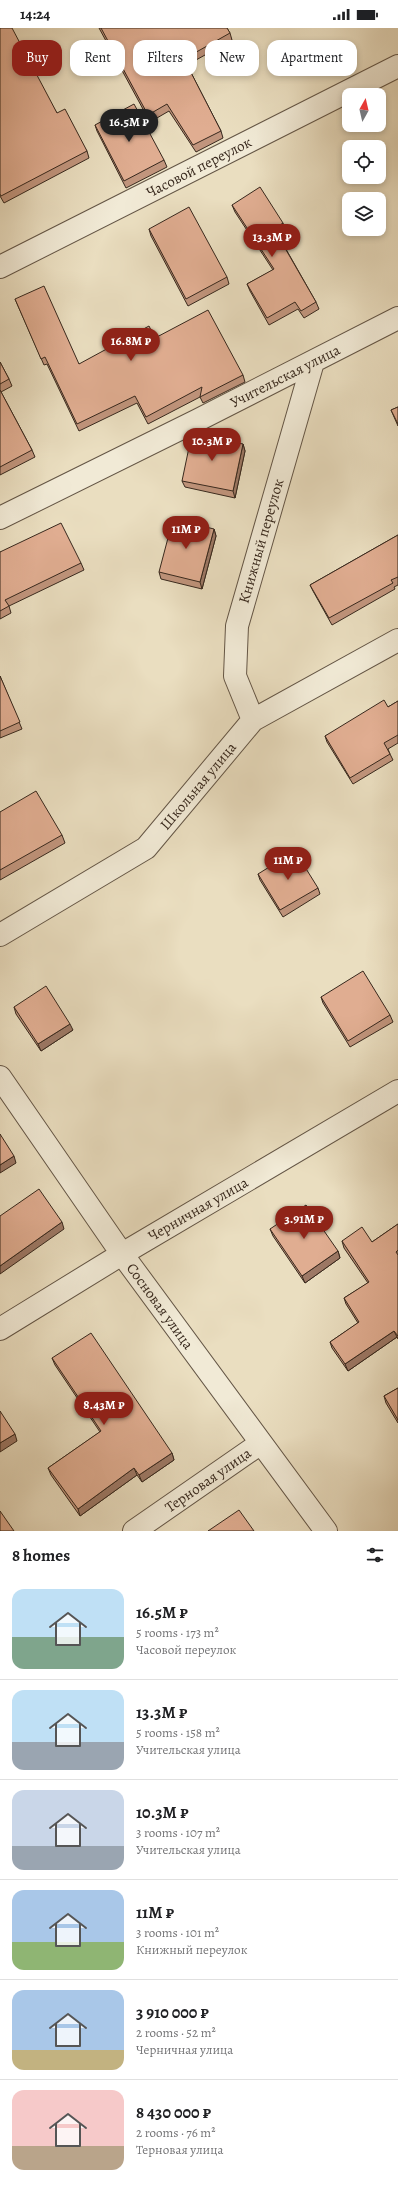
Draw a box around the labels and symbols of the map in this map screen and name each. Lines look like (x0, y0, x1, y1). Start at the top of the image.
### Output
north arrow (342, 88, 386, 132)
pin: 16.5M ₽ (92, 109, 166, 143)
street label: Часовой переулок (143, 132, 255, 202)
pin: 13.3M ₽ (235, 224, 309, 258)
pin: 16.8M ₽ (94, 328, 168, 362)
street label: Учительская улица (227, 340, 343, 412)
pin: 10.3M ₽ (175, 428, 249, 462)
street label: Книжный переулок (234, 476, 288, 606)
pin: 11M ₽ (158, 516, 214, 550)
street label: Школьная улица (155, 738, 241, 834)
pin: 11M ₽ (260, 847, 316, 881)
street label: Черничная улица (144, 1172, 252, 1246)
pin: 3.91M ₽ (267, 1206, 341, 1240)
street label: Сосновая улица (122, 1259, 198, 1353)
pin: 8.43M ₽ (67, 1392, 141, 1426)
street label: Терновая улица (161, 1443, 255, 1517)

